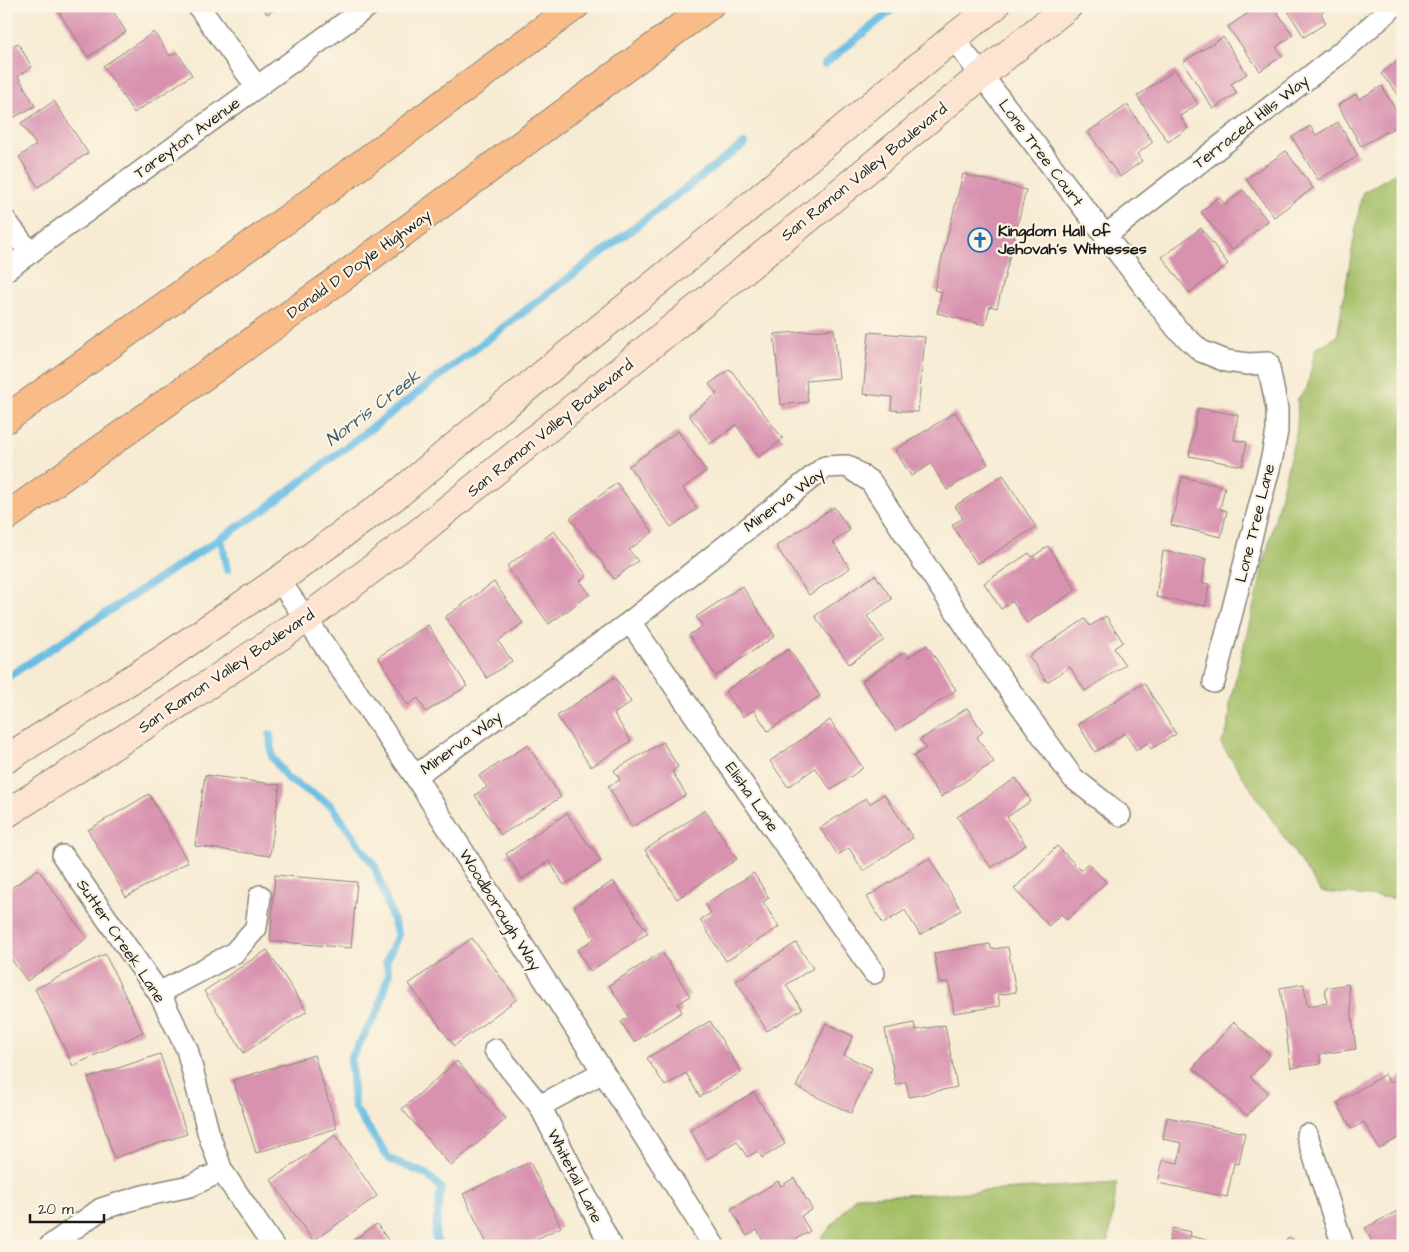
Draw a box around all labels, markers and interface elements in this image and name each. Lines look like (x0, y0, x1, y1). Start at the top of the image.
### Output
street label: Terraced Hills Way (1189, 70, 1314, 175)
street label: Tareyton Avenue (129, 92, 245, 185)
street label: Lone Tree Court (993, 95, 1089, 212)
street label: San Ramon Valley Boulevard (776, 98, 953, 247)
street label: Donald D Doyle Highway (282, 204, 436, 325)
place label: Kingdom Hall of Jehovah's Witnesses (997, 220, 1147, 260)
church icon: Kingdom Hall of Jehovah's Witnesses (967, 227, 993, 253)
street label: San Ramon Valley Boulevard (462, 354, 639, 503)
water label: Norris Creek (320, 363, 427, 452)
street label: Lone Tree Lane (1230, 461, 1280, 585)
street label: Minerva Way (739, 462, 830, 538)
street label: San Ramon Valley Boulevard (133, 604, 319, 739)
street label: Minerva Way (416, 706, 507, 781)
street label: Elisha Lane (720, 758, 784, 837)
street label: Woodborough Way (453, 845, 546, 976)
street label: Sutter Creek Lane (71, 875, 171, 1007)
street label: Whitetail Lane (542, 1125, 608, 1227)
scale bar (30, 1192, 104, 1224)
text: 20 m (38, 1199, 74, 1220)

